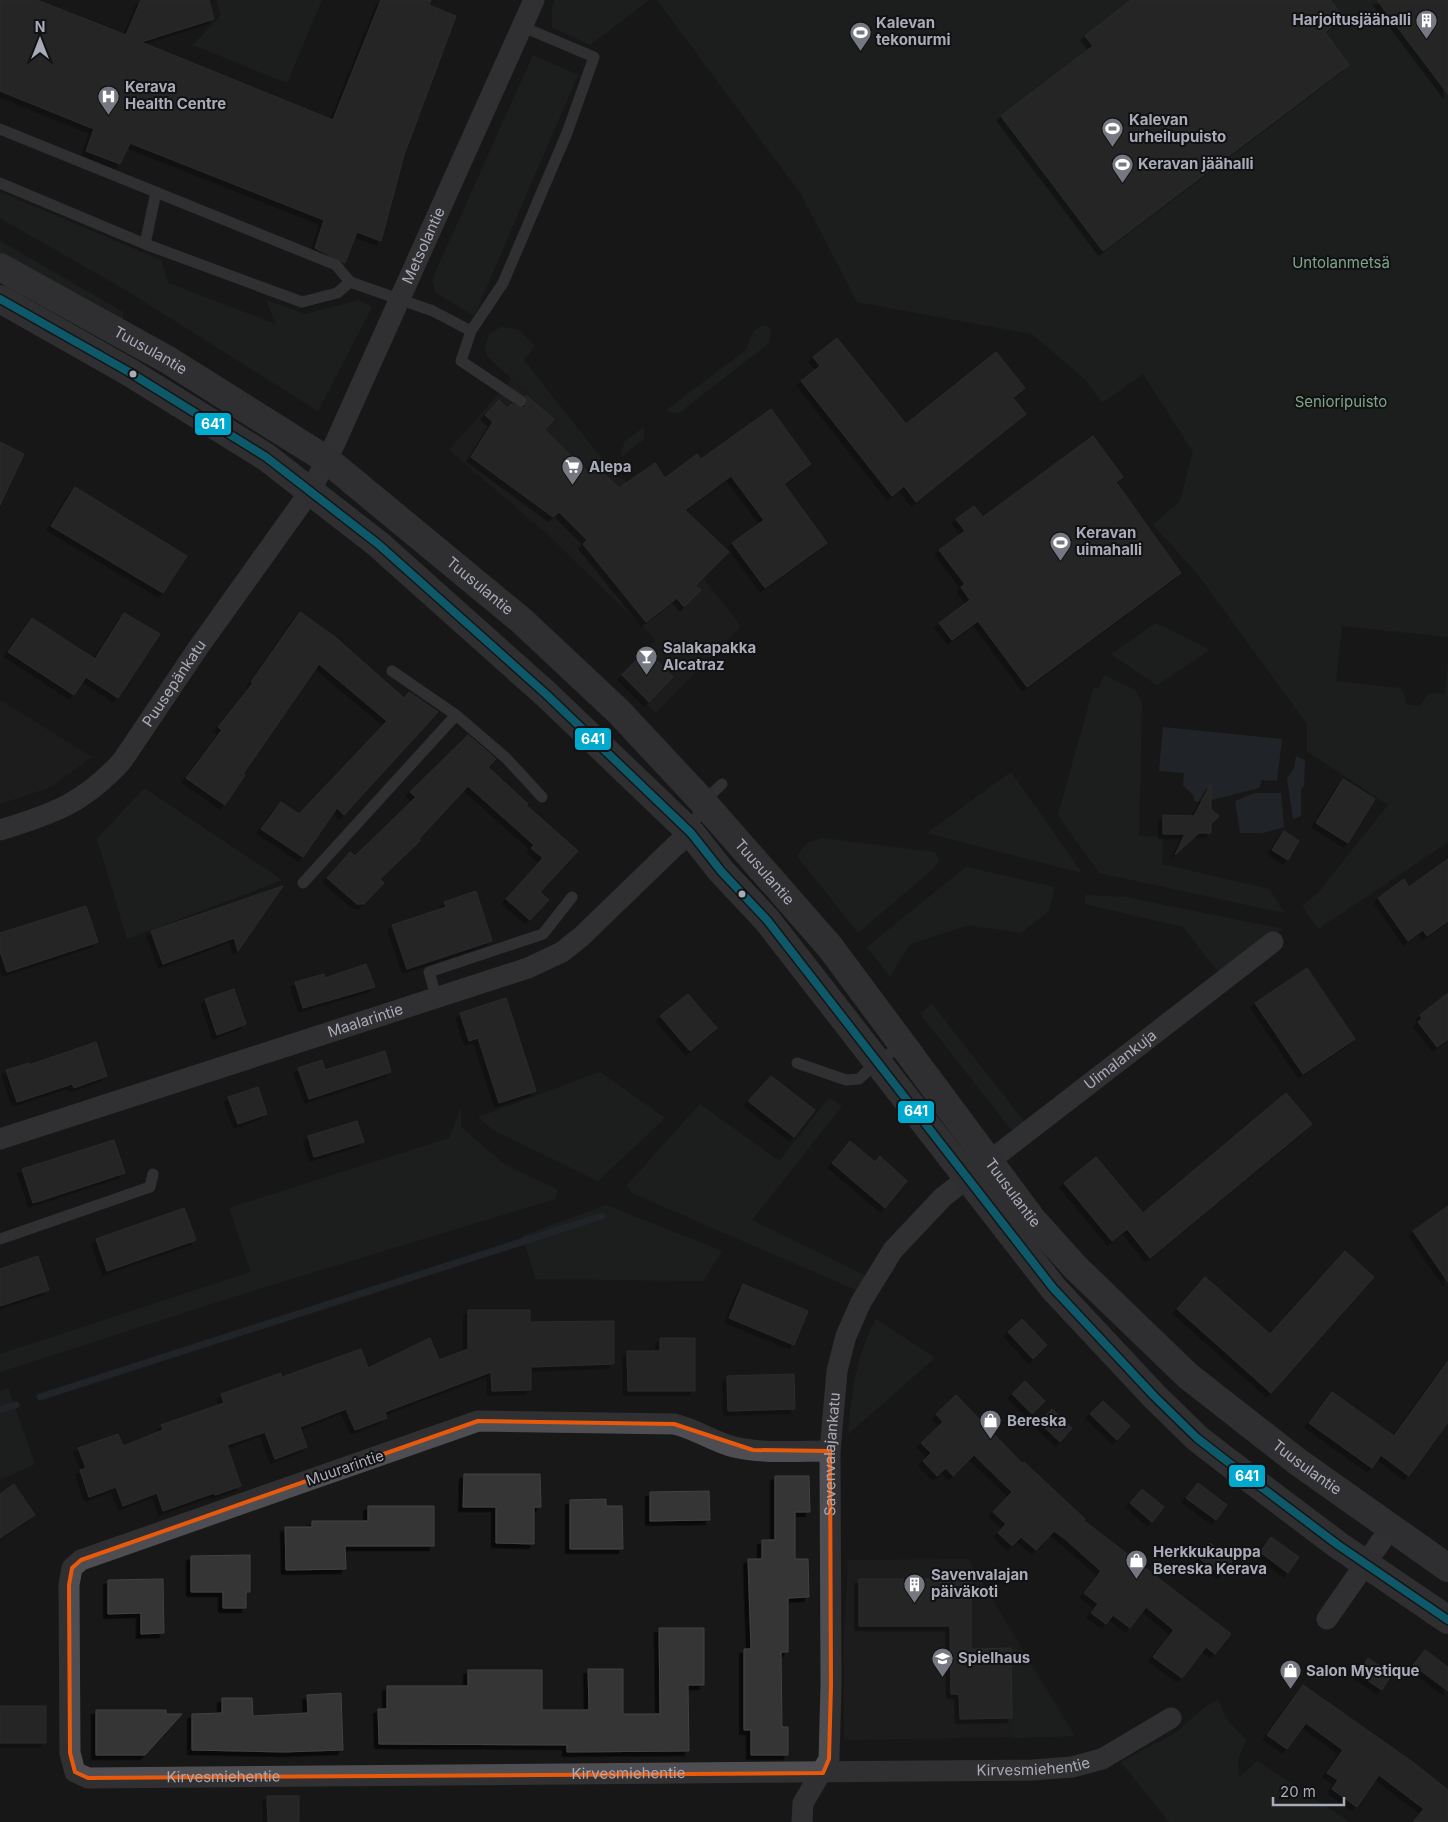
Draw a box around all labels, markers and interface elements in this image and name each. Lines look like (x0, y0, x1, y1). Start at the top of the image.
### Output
building icon: Harjoitusjäähalli (1415, 8, 1439, 39)
place label: Harjoitusjäähalli (1292, 10, 1411, 29)
place label: Kalevan tekonurmi (876, 13, 951, 49)
north arrow (15, 15, 65, 65)
text: N (35, 18, 45, 35)
sports icon: Kalevan tekonurmi (848, 20, 872, 51)
place label: Kerava Health Centre (125, 77, 226, 113)
hospital icon: Kerava Health Centre (97, 84, 121, 115)
place label: Kalevan urheilupuisto (1129, 110, 1226, 146)
sports icon: Kalevan urheilupuisto (1101, 117, 1125, 148)
sports icon: Keravan jäähalli (1110, 152, 1134, 183)
place label: Keravan jäähalli (1138, 154, 1254, 173)
street label: Metsolantie (398, 204, 449, 287)
park label: Untolanmetsä (1292, 253, 1390, 272)
street label: Tuusulantie (111, 322, 191, 379)
unlabelled marker (128, 369, 138, 379)
park label: Senioripuisto (1295, 392, 1387, 411)
line badge: 641 (194, 412, 232, 436)
text: 641 (201, 415, 225, 432)
supermarket icon: Alepa (561, 455, 585, 486)
place label: Alepa (589, 457, 632, 476)
place label: Keravan uimahalli (1076, 523, 1142, 559)
sports icon: Keravan uimahalli (1048, 530, 1072, 561)
street label: Tuusulantie (443, 553, 518, 619)
street label: Puusepänkatu (138, 636, 210, 730)
place label: Salakapakka Alcatraz (663, 638, 756, 674)
bar icon: Salakapakka Alcatraz (635, 645, 659, 676)
line badge: 641 (574, 727, 612, 751)
text: 641 (581, 730, 605, 747)
street label: Tuusulantie (731, 835, 799, 909)
unlabelled marker (737, 889, 747, 899)
street label: Maalarintie (325, 999, 405, 1041)
street label: Uimalankuja (1080, 1025, 1160, 1093)
line badge: 641 (897, 1100, 935, 1124)
text: 641 (904, 1102, 928, 1119)
street label: Tuusulantie (981, 1154, 1045, 1231)
street label: Savenvalajankatu (820, 1392, 844, 1516)
shop icon: Bereska (979, 1409, 1003, 1440)
place label: Bereska (1007, 1411, 1066, 1430)
street label: Tuusulantie (1269, 1436, 1346, 1499)
street label: Muurarintie (303, 1445, 386, 1490)
line badge: 641 (1228, 1464, 1266, 1488)
text: 641 (1235, 1467, 1259, 1484)
place label: Herkkukauppa Bereska Kerava (1153, 1542, 1267, 1578)
shop icon: Herkkukauppa Bereska Kerava (1125, 1549, 1149, 1580)
place label: Savenvalajan päiväkoti (931, 1565, 1028, 1601)
building icon: Savenvalajan päiväkoti (903, 1572, 927, 1603)
school or university icon: Spielhaus (930, 1646, 954, 1677)
place label: Spielhaus (958, 1648, 1030, 1667)
shop icon: Salon Mystique (1278, 1659, 1302, 1690)
place label: Salon Mystique (1306, 1661, 1420, 1680)
street label: Kirvesmiehentie (976, 1753, 1092, 1779)
street label: Kirvesmiehentie (571, 1763, 685, 1783)
street label: Kirvesmiehentie (166, 1766, 280, 1786)
scale bar (1273, 1774, 1344, 1806)
text: 20 m (1280, 1782, 1316, 1801)

